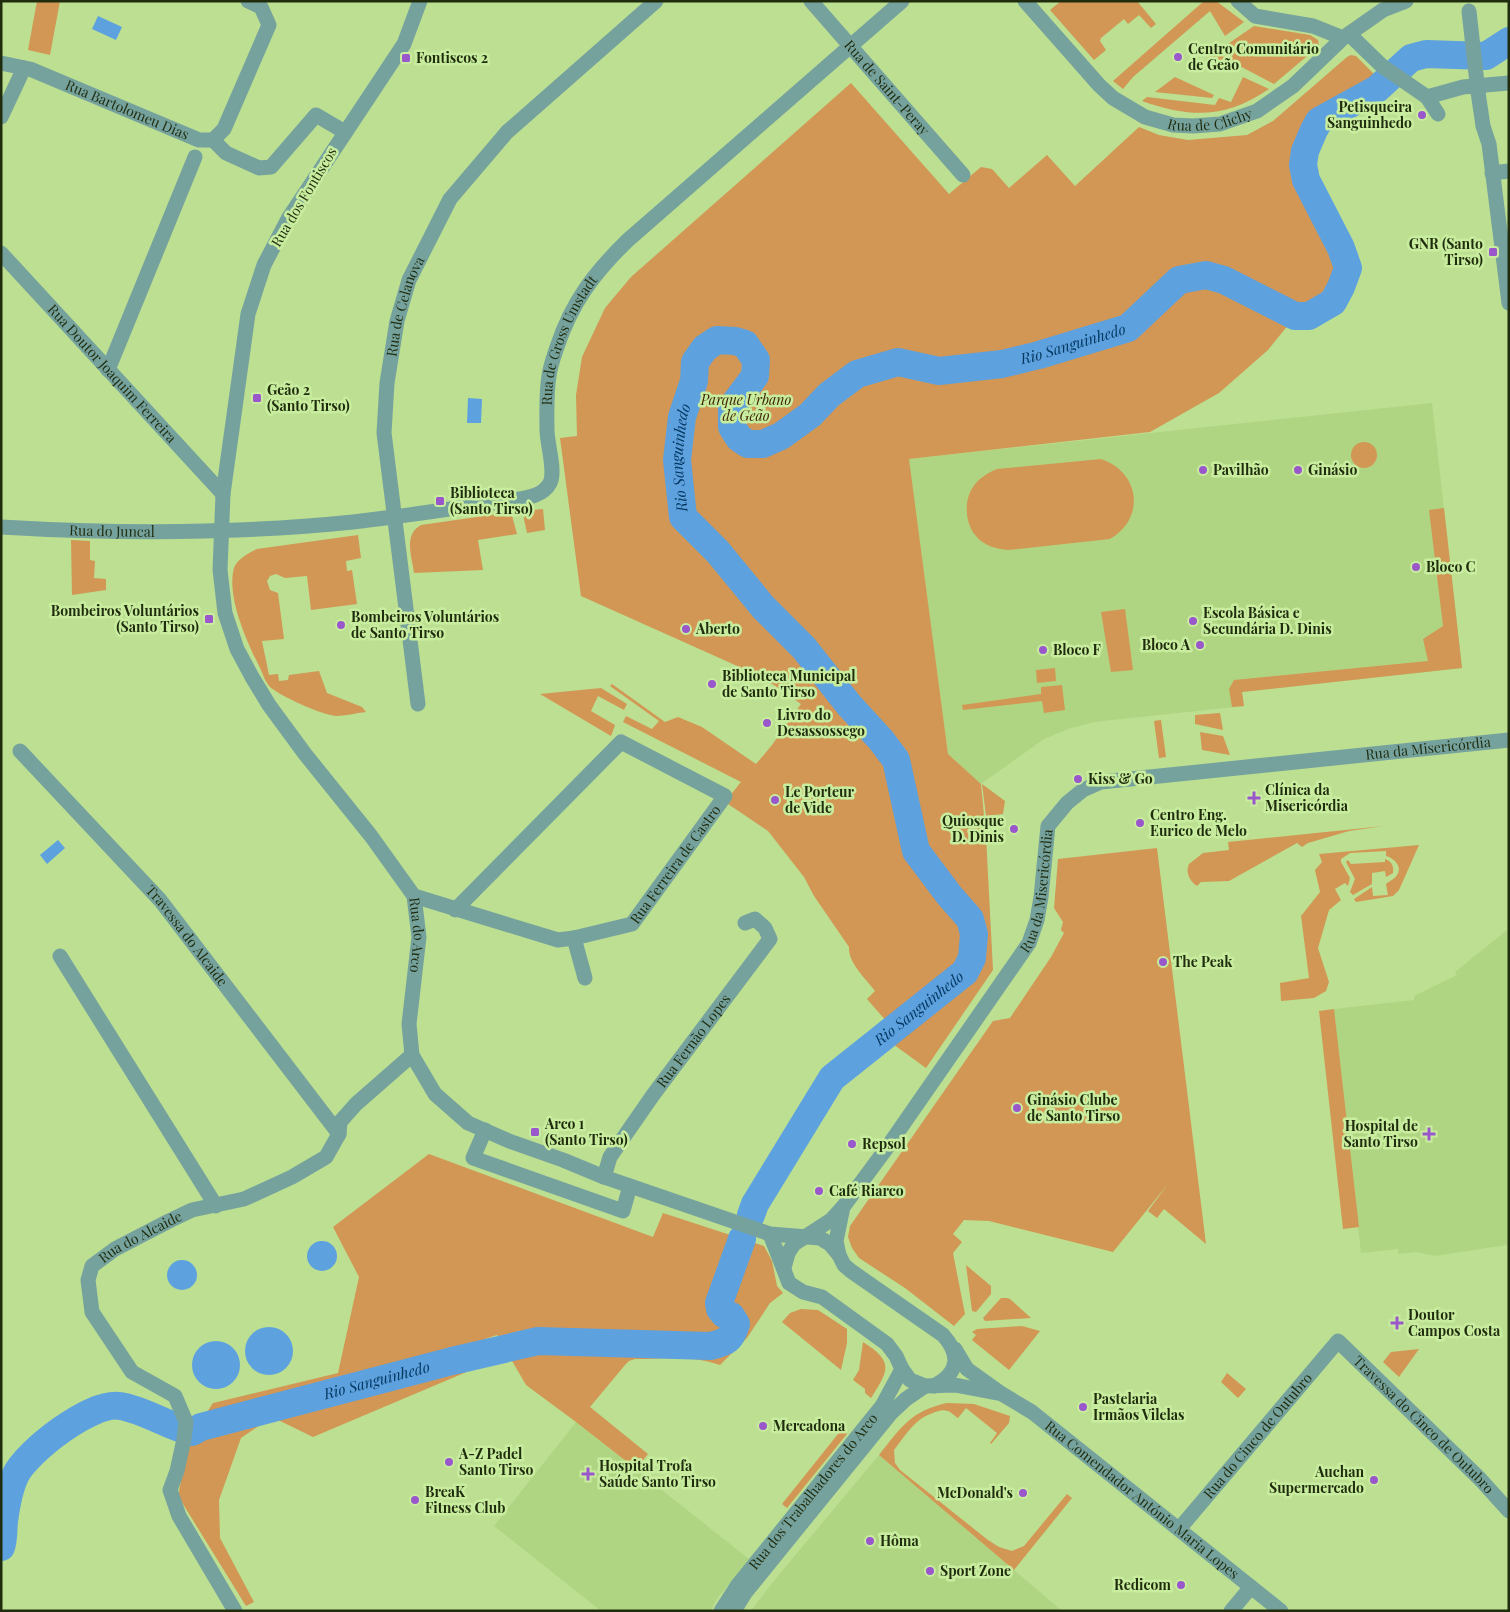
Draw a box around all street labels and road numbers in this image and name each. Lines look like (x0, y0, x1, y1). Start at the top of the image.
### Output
street label: Rua de Saint-Peray (840, 36, 934, 139)
street label: Rua Bartolomeu Dias (63, 75, 192, 144)
street label: Rua de Clichy (1165, 103, 1255, 135)
street label: Rua dos Fontiscos (266, 144, 341, 250)
street label: Rua de Celanova (381, 253, 428, 358)
street label: Rua de Gross Umstadt (537, 270, 602, 406)
street label: Rua Doutor Joaquim Ferreira (44, 300, 181, 447)
street label: Rua do Juncal (69, 520, 155, 541)
street label: Rua da Misericórdia (1365, 732, 1492, 764)
street label: Rua Ferreira de Castro (625, 801, 725, 927)
street label: Rua da Misericórdia (1015, 828, 1057, 956)
street label: Travessa do Alcaide (142, 881, 232, 990)
street label: Rua do Arco (405, 896, 429, 974)
street label: Rua Fernão Lopes (652, 990, 735, 1091)
street label: Rua do Alcaide (95, 1206, 185, 1267)
street label: Travessa do Cinco de Outubro (1350, 1351, 1499, 1498)
street label: Rua do Cinco de Outubro (1199, 1369, 1316, 1502)
street label: Rua dos Trabalhadores do Arco (744, 1409, 882, 1573)
street label: Rua Comendador António Maria Lopes (1041, 1416, 1243, 1583)

